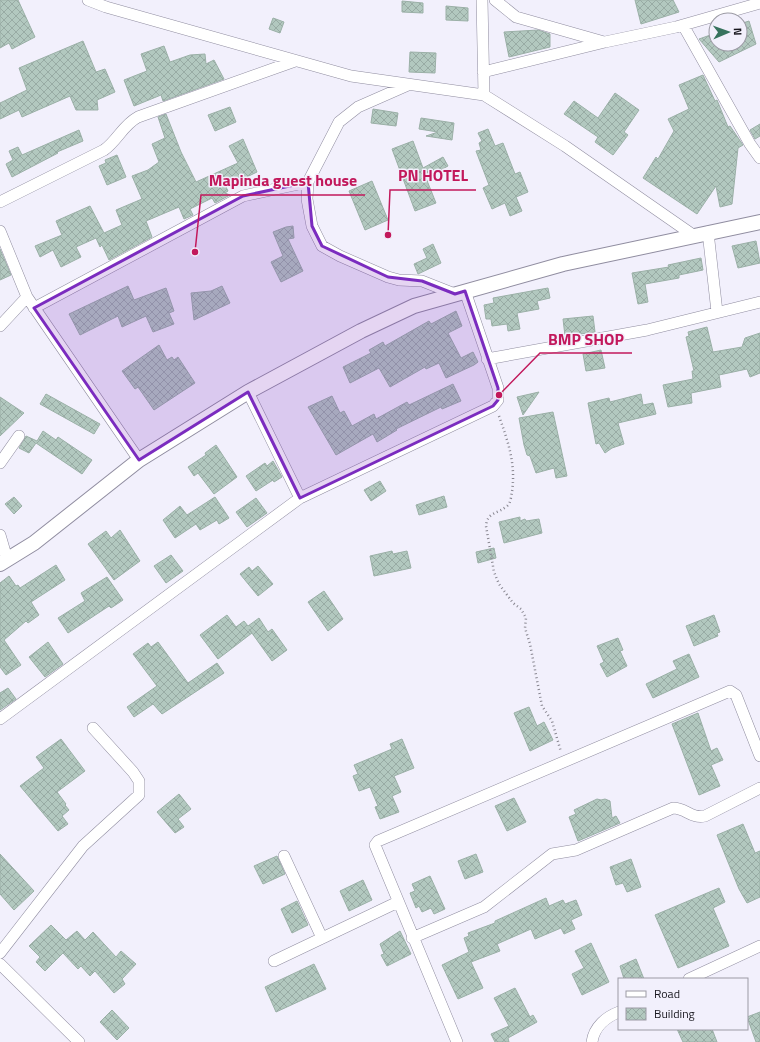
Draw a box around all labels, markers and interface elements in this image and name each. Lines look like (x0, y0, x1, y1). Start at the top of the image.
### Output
north arrow (708, 12, 748, 52)
text: N (730, 28, 746, 36)
callout: PN HOTEL (390, 162, 476, 190)
text: PN HOTEL (398, 163, 468, 187)
callout: Mapinda guest house (201, 167, 365, 195)
text: Mapinda guest house (209, 168, 357, 192)
callout: BMP SHOP (540, 325, 632, 353)
text: BMP SHOP (548, 327, 624, 351)
legend (618, 978, 748, 1030)
text: Road (654, 984, 680, 1003)
text: Building (654, 1004, 695, 1023)

